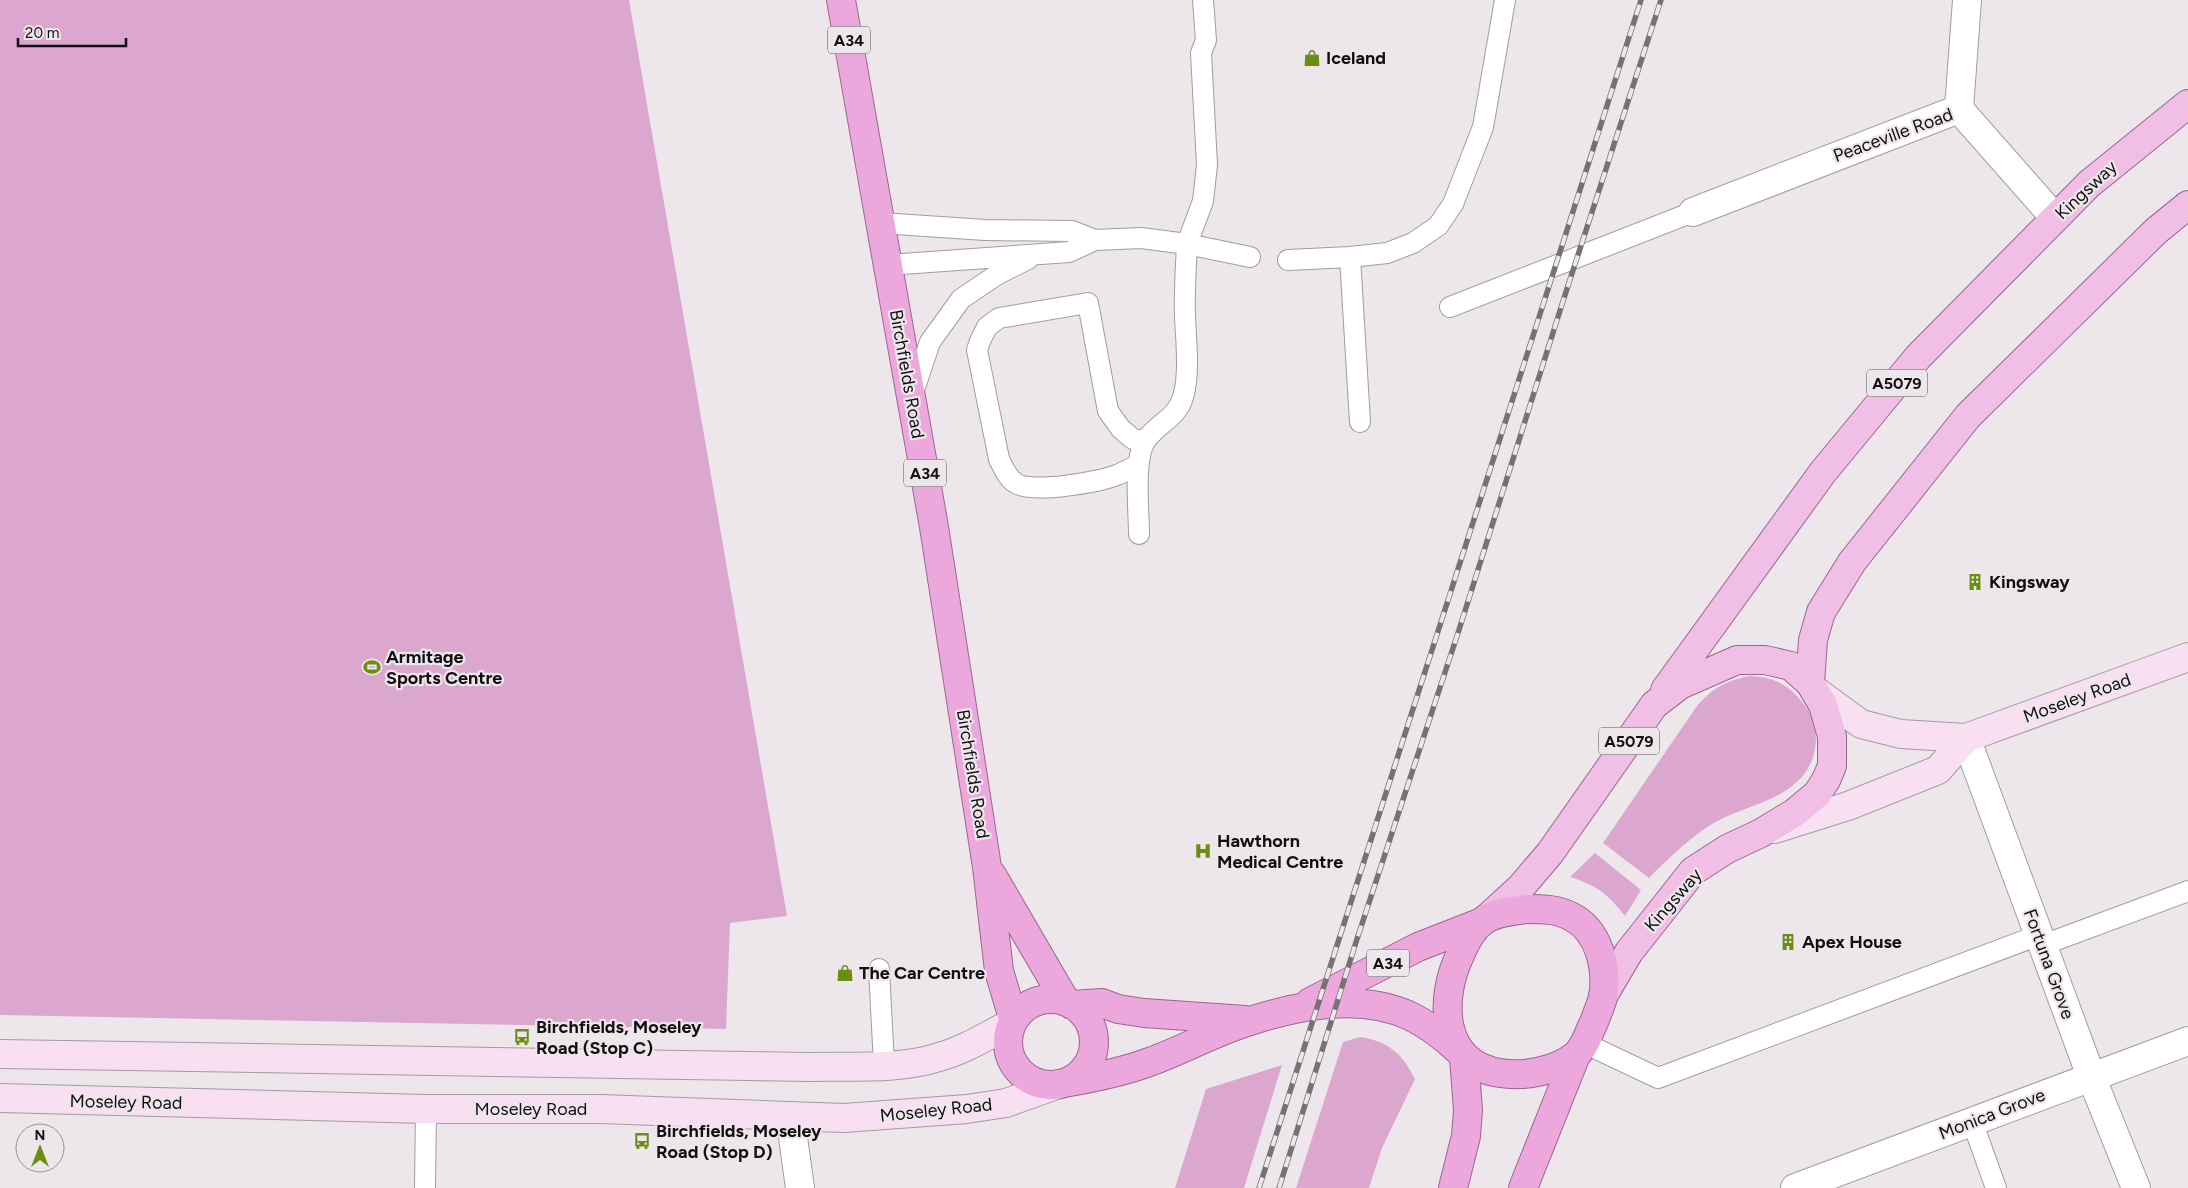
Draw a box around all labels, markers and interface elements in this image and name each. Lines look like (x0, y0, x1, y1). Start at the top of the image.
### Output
scale bar (18, 15, 125, 47)
text: 20 m (25, 24, 59, 42)
road number: A34 (828, 26, 870, 54)
place label: Iceland (1326, 47, 1386, 69)
shop icon: Iceland (1302, 48, 1322, 68)
street label: Peaceville Road (1830, 103, 1956, 167)
street label: Kingsway (2050, 155, 2122, 224)
street label: Birchfields Road (885, 308, 929, 440)
road number: A5079 (1867, 369, 1927, 396)
road number: A34 (904, 459, 946, 486)
place label: Kingsway (1989, 571, 2070, 593)
building icon: Kingsway (1965, 572, 1985, 592)
place label: Armitage Sports Centre (386, 646, 502, 689)
sports icon: Armitage Sports Centre (362, 657, 382, 677)
street label: Moseley Road (2020, 668, 2134, 728)
street label: Birchfields Road (952, 708, 994, 840)
road number: A5079 (1599, 728, 1659, 754)
place label: Hawthorn Medical Centre (1217, 830, 1343, 873)
hospital icon: Hawthorn Medical Centre (1193, 841, 1213, 861)
street label: Kingsway (1640, 863, 1707, 936)
street label: Fortuna Grove (2019, 906, 2079, 1022)
place label: Apex House (1802, 931, 1902, 953)
building icon: Apex House (1778, 932, 1798, 952)
road number: A34 (1367, 950, 1409, 976)
place label: The Car Centre (859, 962, 985, 984)
shop icon: The Car Centre (835, 963, 855, 983)
place label: Birchfields, Moseley Road (Stop C) (536, 1016, 702, 1059)
bus stop icon: Birchfields, Moseley Road (Stop C) (512, 1027, 532, 1047)
street label: Monica Grove (1936, 1084, 2048, 1144)
street label: Moseley Road (69, 1090, 183, 1114)
street label: Moseley Road (879, 1093, 993, 1127)
street label: Moseley Road (475, 1098, 587, 1120)
place label: Birchfields, Moseley Road (Stop D) (656, 1120, 822, 1163)
north arrow (15, 1123, 65, 1173)
text: N (35, 1127, 45, 1144)
bus stop icon: Birchfields, Moseley Road (Stop D) (632, 1131, 652, 1151)

